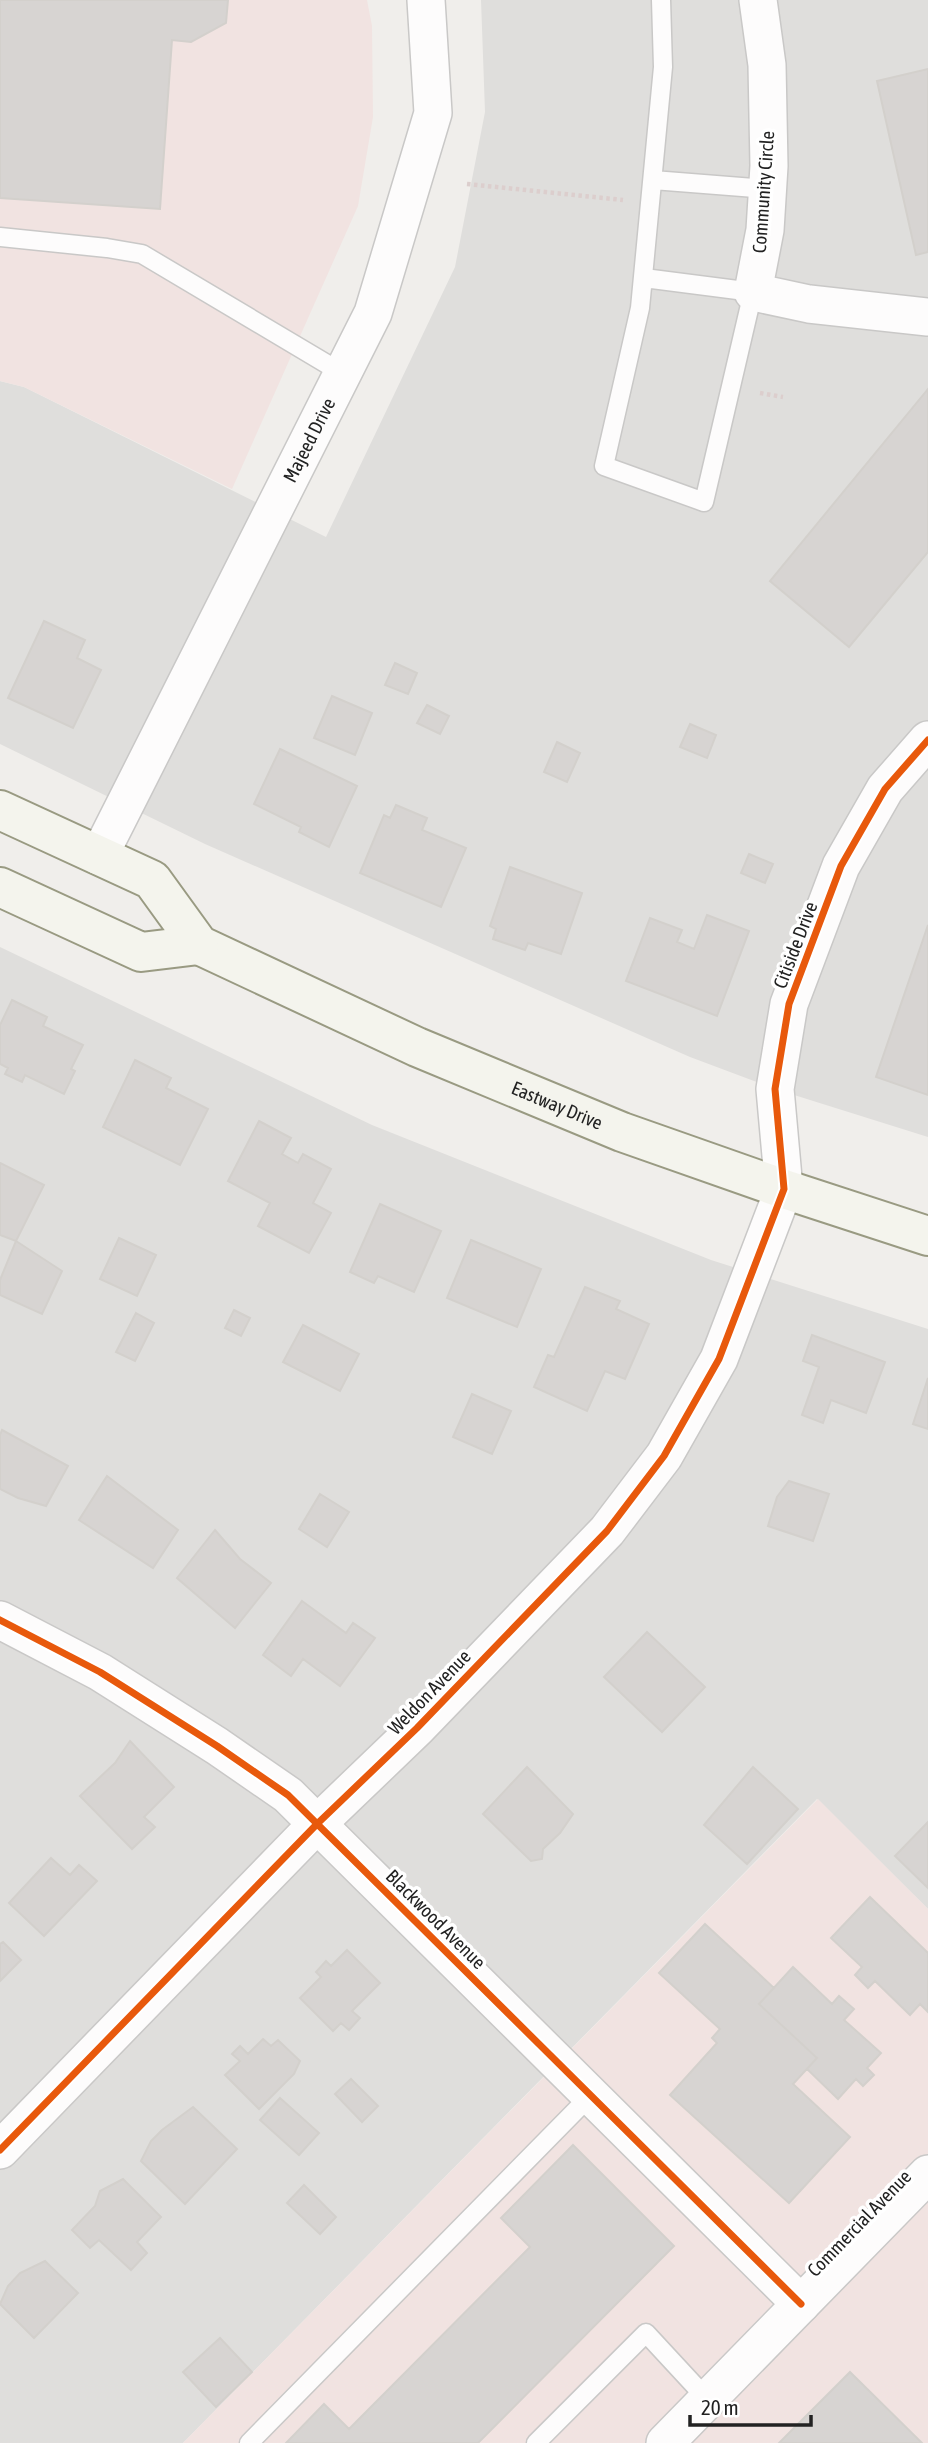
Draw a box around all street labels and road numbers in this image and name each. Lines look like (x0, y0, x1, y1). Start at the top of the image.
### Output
street label: Community Circle (748, 130, 778, 254)
street label: Majeed Drive (278, 394, 339, 486)
street label: Citiside Drive (768, 899, 822, 991)
street label: Eastway Drive (508, 1076, 606, 1134)
street label: Weldon Avenue (383, 1645, 475, 1739)
street label: Blackwood Avenue (382, 1865, 490, 1973)
street label: Commercial Avenue (803, 2165, 915, 2281)

